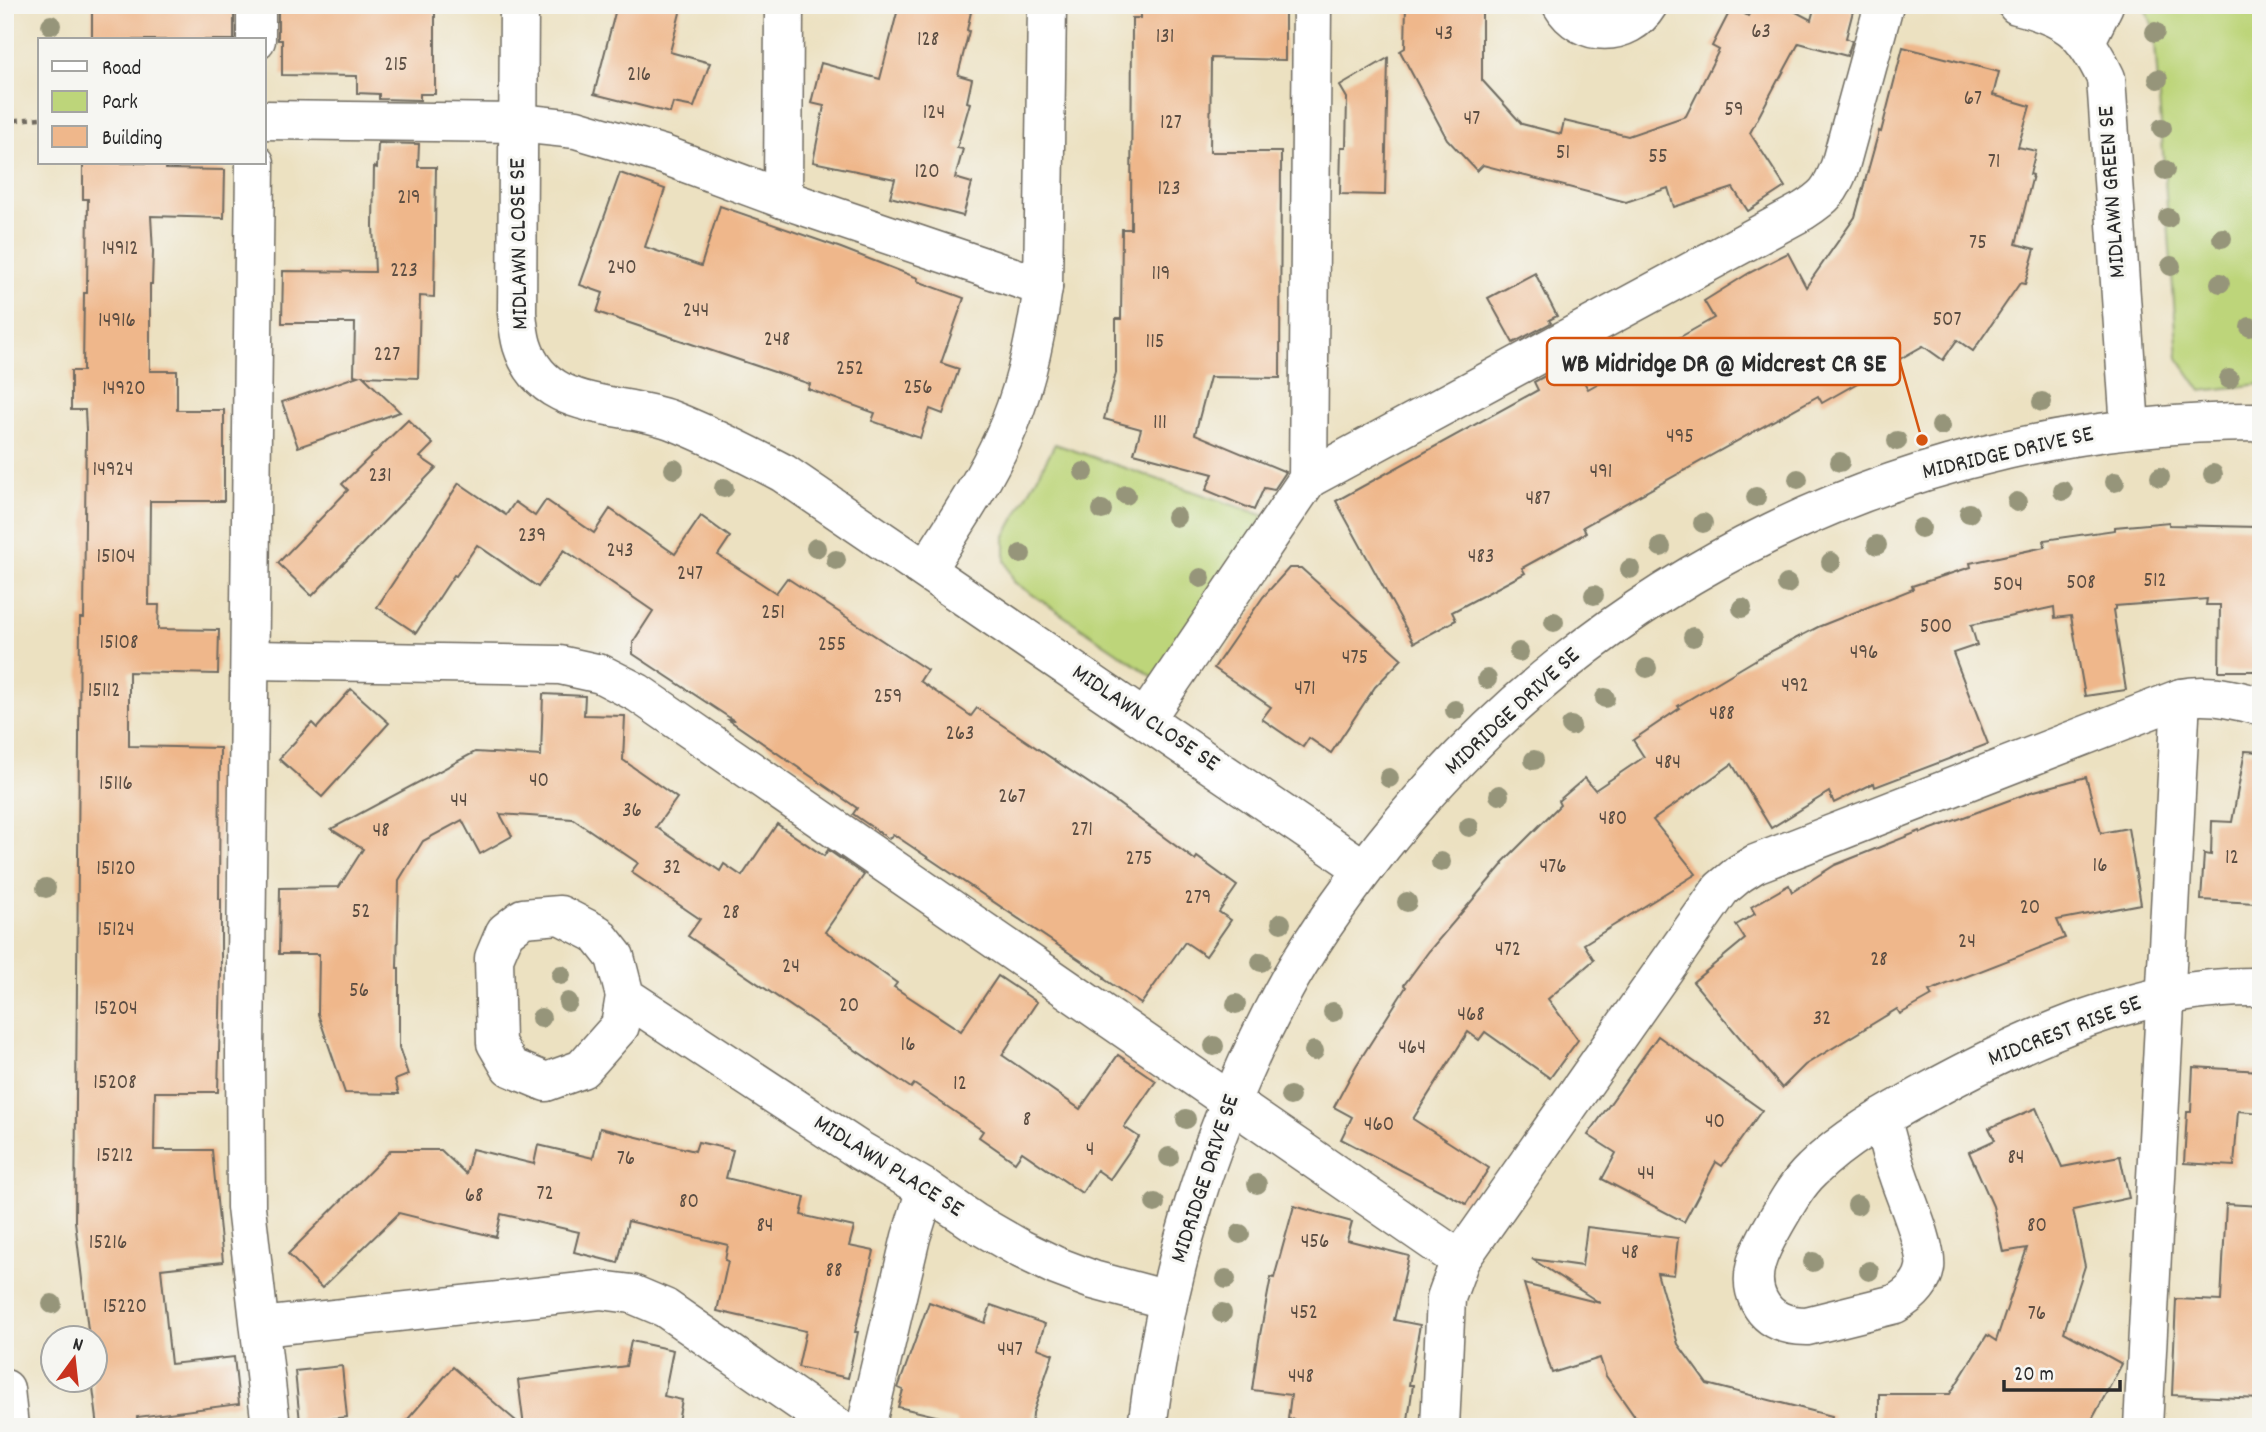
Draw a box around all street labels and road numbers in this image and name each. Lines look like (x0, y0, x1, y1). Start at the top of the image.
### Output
street label: MIDLAWN GREEN SE (2090, 105, 2136, 279)
street label: MIDLAWN CLOSE SE (502, 158, 538, 330)
street label: MIDRIDGE DRIVE SE (1919, 418, 2097, 490)
street label: MIDRIDGE DRIVE SE (1437, 640, 1589, 784)
street label: MIDLAWN CLOSE SE (1064, 657, 1226, 781)
street label: MIDCREST RISE SE (1983, 987, 2147, 1077)
street label: MIDRIDGE DRIVE SE (1163, 1091, 1249, 1267)
street label: MIDLAWN PLACE SE (806, 1107, 970, 1227)

